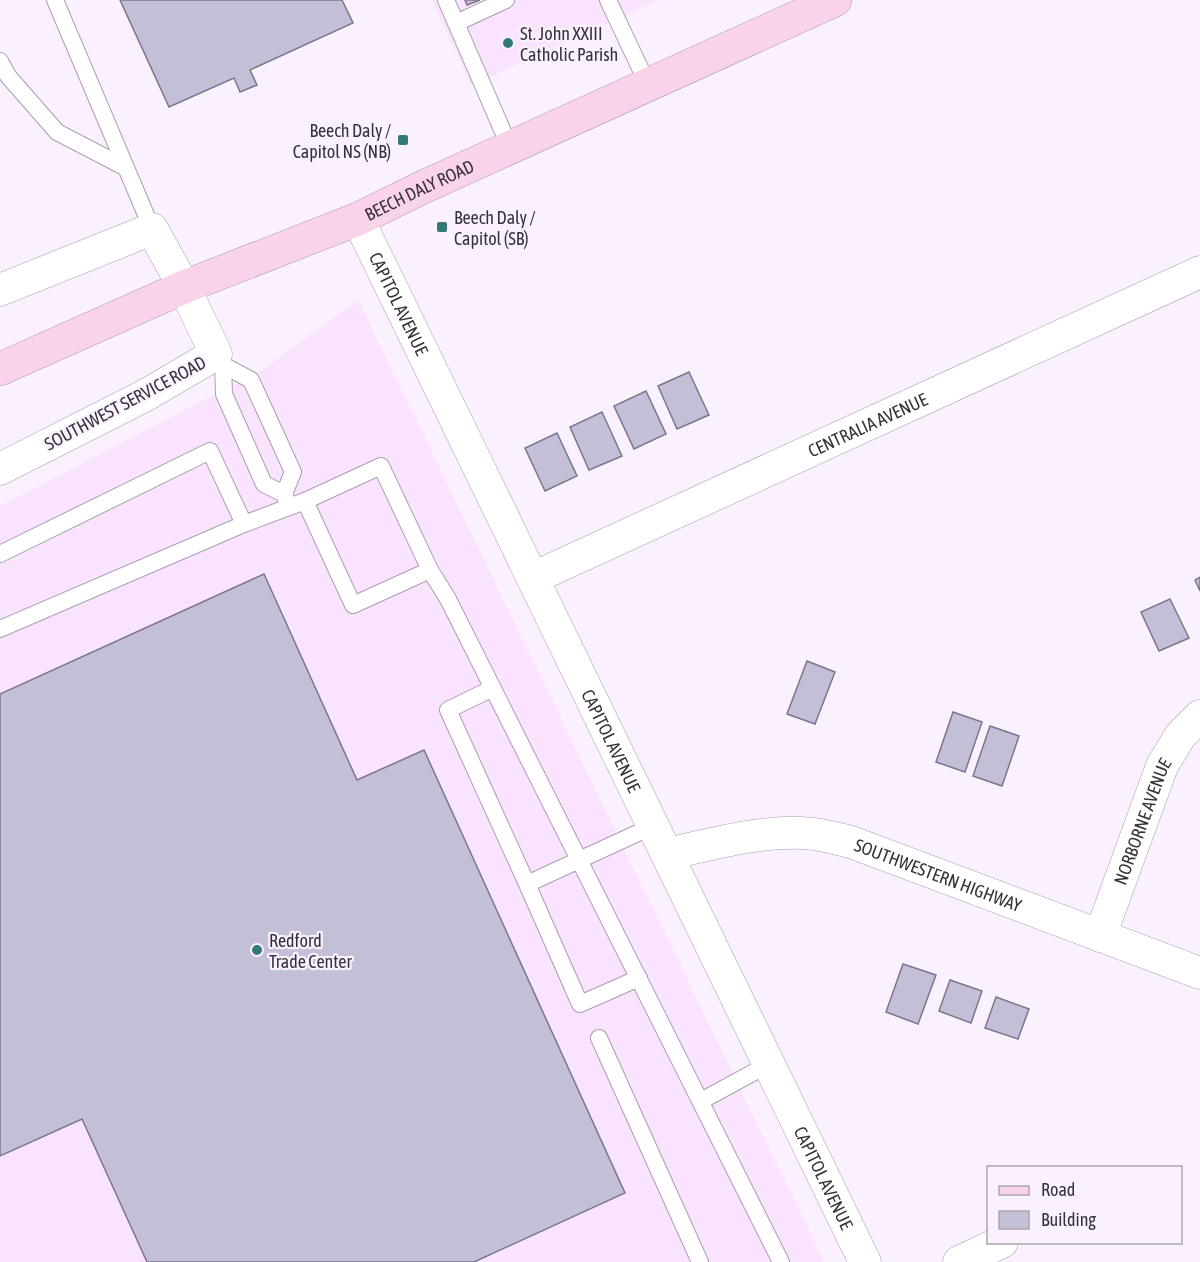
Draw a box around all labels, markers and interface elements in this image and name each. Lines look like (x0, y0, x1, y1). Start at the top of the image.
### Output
place label: St. John XXIII Catholic Parish (520, 23, 618, 65)
marker: St. John XXIII Catholic Parish (501, 36, 515, 50)
place label: Beech Daly / Capitol NS (NB) (293, 120, 391, 162)
marker: Beech Daly / Capitol NS (NB) (396, 133, 410, 147)
street label: BEECH DALY ROAD (361, 155, 477, 225)
place label: Beech Daly / Capitol (SB) (454, 207, 536, 249)
marker: Beech Daly / Capitol (SB) (435, 220, 449, 234)
street label: CAPITOL AVENUE (365, 249, 433, 359)
street label: SOUTHWEST SERVICE ROAD (41, 352, 209, 454)
street label: CENTRALIA AVENUE (805, 388, 931, 461)
street label: CAPITOL AVENUE (578, 686, 646, 796)
street label: NORBORNE AVENUE (1109, 754, 1175, 887)
street label: SOUTHWESTERN HIGHWAY (852, 834, 1025, 916)
place label: Redford Trade Center (269, 930, 352, 972)
marker: Redford Trade Center (250, 943, 264, 957)
street label: CAPITOL AVENUE (790, 1123, 858, 1233)
legend (987, 1166, 1182, 1244)
text: Road (1041, 1179, 1075, 1200)
text: Building (1041, 1209, 1096, 1230)

